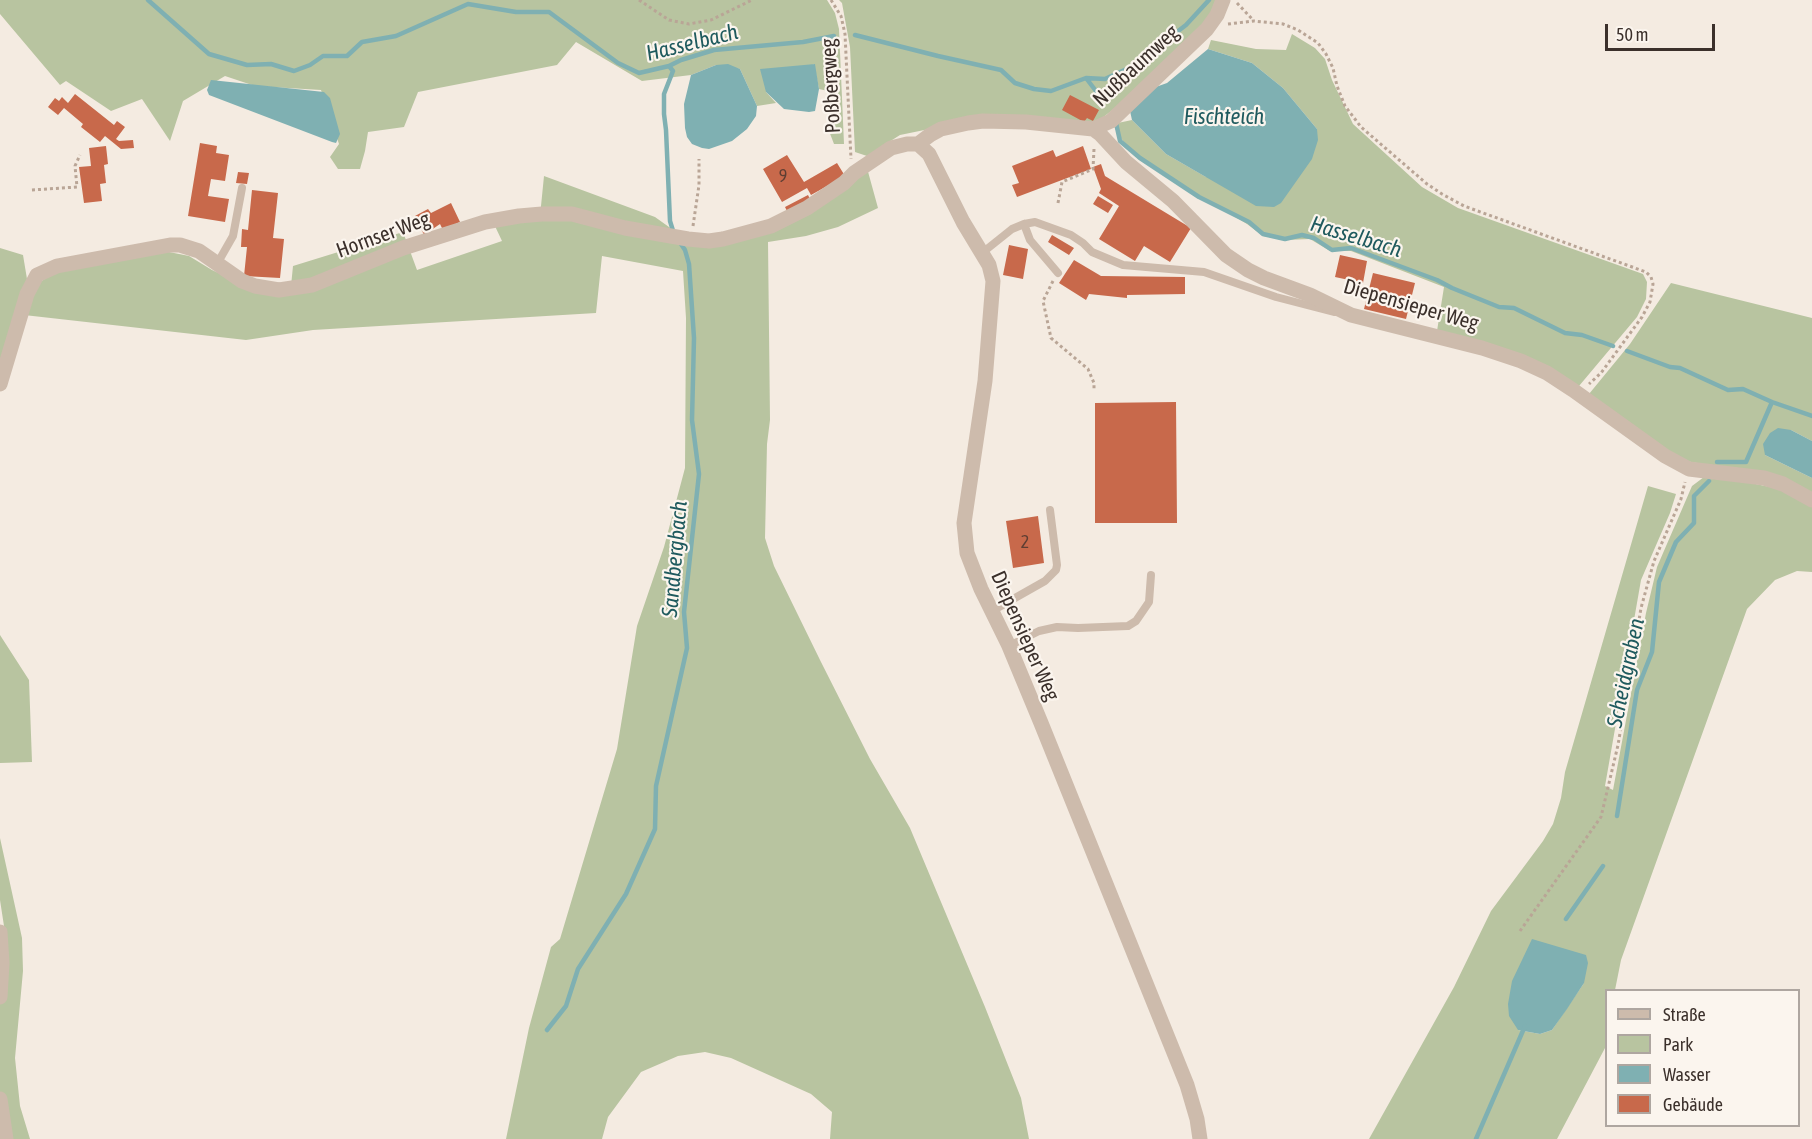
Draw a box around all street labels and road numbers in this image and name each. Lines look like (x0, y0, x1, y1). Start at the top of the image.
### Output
street label: Nußbaumweg (1088, 20, 1184, 112)
street label: Poßbergweg (816, 38, 846, 134)
street label: Hornser Weg (333, 206, 433, 264)
street label: Diepensieper Weg (1341, 274, 1481, 336)
street label: Diepensieper Weg (985, 567, 1065, 705)

